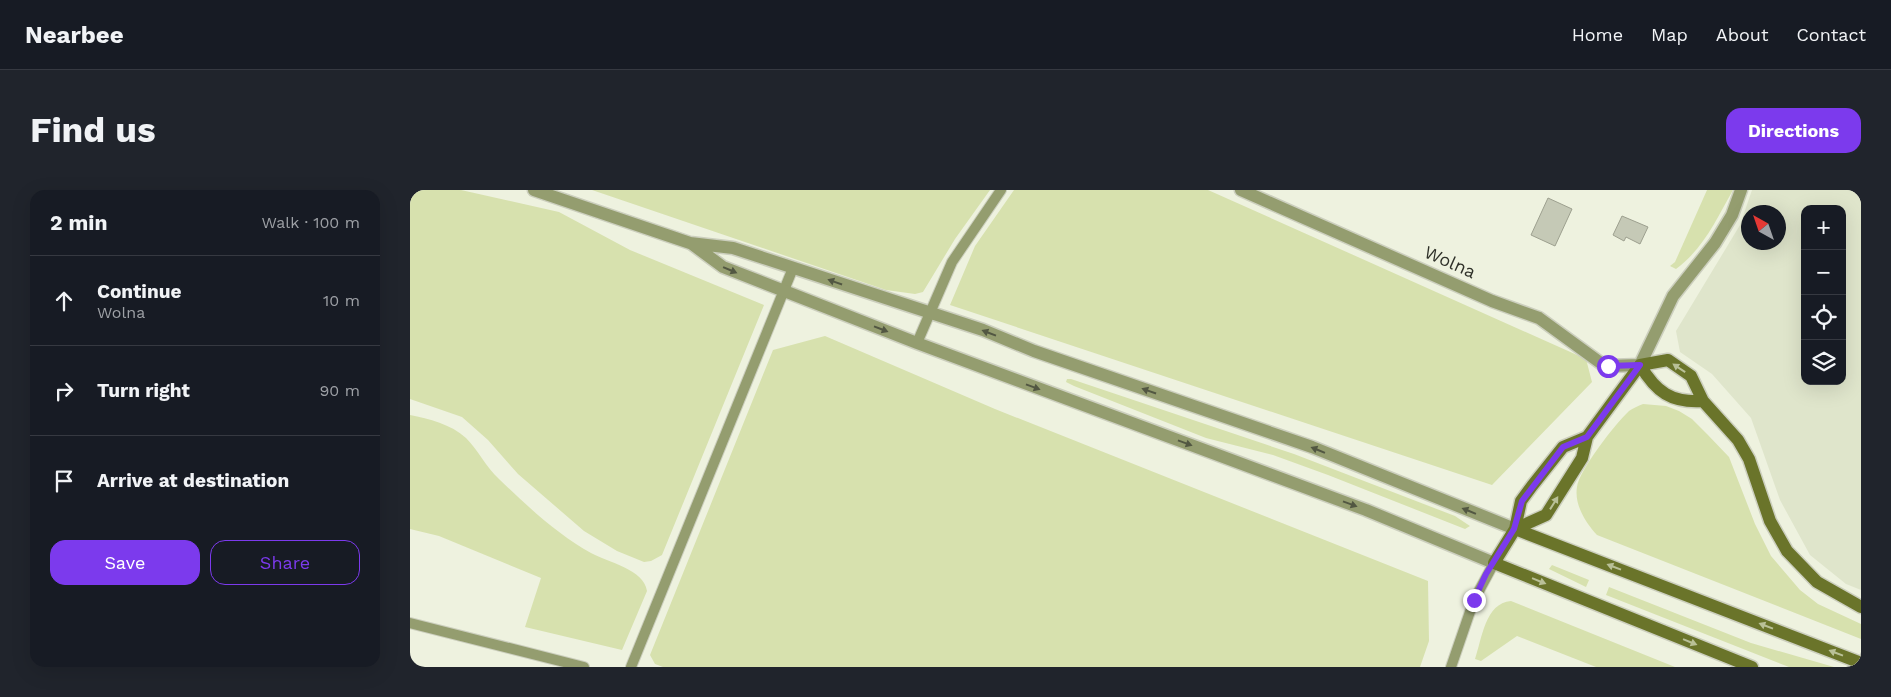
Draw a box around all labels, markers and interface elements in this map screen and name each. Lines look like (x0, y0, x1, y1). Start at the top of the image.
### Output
text: Nearbee (25, 21, 124, 49)
text: Home (1572, 24, 1623, 45)
text: Map (1651, 24, 1688, 45)
text: About (1716, 24, 1768, 45)
text: Contact (1796, 24, 1866, 45)
button: Directions (1726, 108, 1861, 153)
text: Find us (30, 109, 156, 151)
north arrow (1741, 205, 1786, 250)
map controls (1801, 205, 1846, 385)
button: + (1801, 205, 1846, 250)
text: 2 min (50, 210, 107, 235)
text: Walk · 100 m (262, 213, 360, 232)
street label: Wolna (1421, 241, 1479, 282)
button: − (1801, 250, 1846, 295)
one-way arrow (723, 266, 737, 274)
one-way arrow (827, 278, 842, 285)
text: Continue (97, 280, 181, 303)
icon: ahead (50, 287, 78, 315)
text: 10 m (323, 291, 360, 310)
button: locate (1801, 295, 1846, 340)
text: Wolna (97, 303, 145, 322)
one-way arrow (874, 326, 888, 334)
one-way arrow (981, 329, 996, 337)
button: layers (1801, 340, 1846, 385)
route start (1597, 355, 1620, 378)
one-way arrow (1673, 363, 1686, 373)
icon: right (50, 377, 78, 405)
text: Turn right (97, 379, 190, 402)
text: 90 m (319, 381, 360, 400)
one-way arrow (1026, 383, 1041, 391)
one-way arrow (1141, 386, 1156, 394)
one-way arrow (1178, 440, 1193, 447)
one-way arrow (1311, 446, 1326, 453)
icon: arrive (50, 467, 78, 495)
text: Arrive at destination (97, 469, 289, 492)
one-way arrow (1549, 496, 1558, 510)
one-way arrow (1343, 500, 1358, 508)
one-way arrow (1462, 506, 1476, 514)
button: Save (50, 540, 200, 585)
button: Share (210, 540, 360, 585)
one-way arrow (1606, 563, 1621, 571)
one-way arrow (1532, 577, 1547, 585)
route end (1463, 589, 1486, 612)
one-way arrow (1758, 622, 1773, 629)
one-way arrow (1683, 638, 1698, 646)
one-way arrow (1828, 649, 1843, 657)

